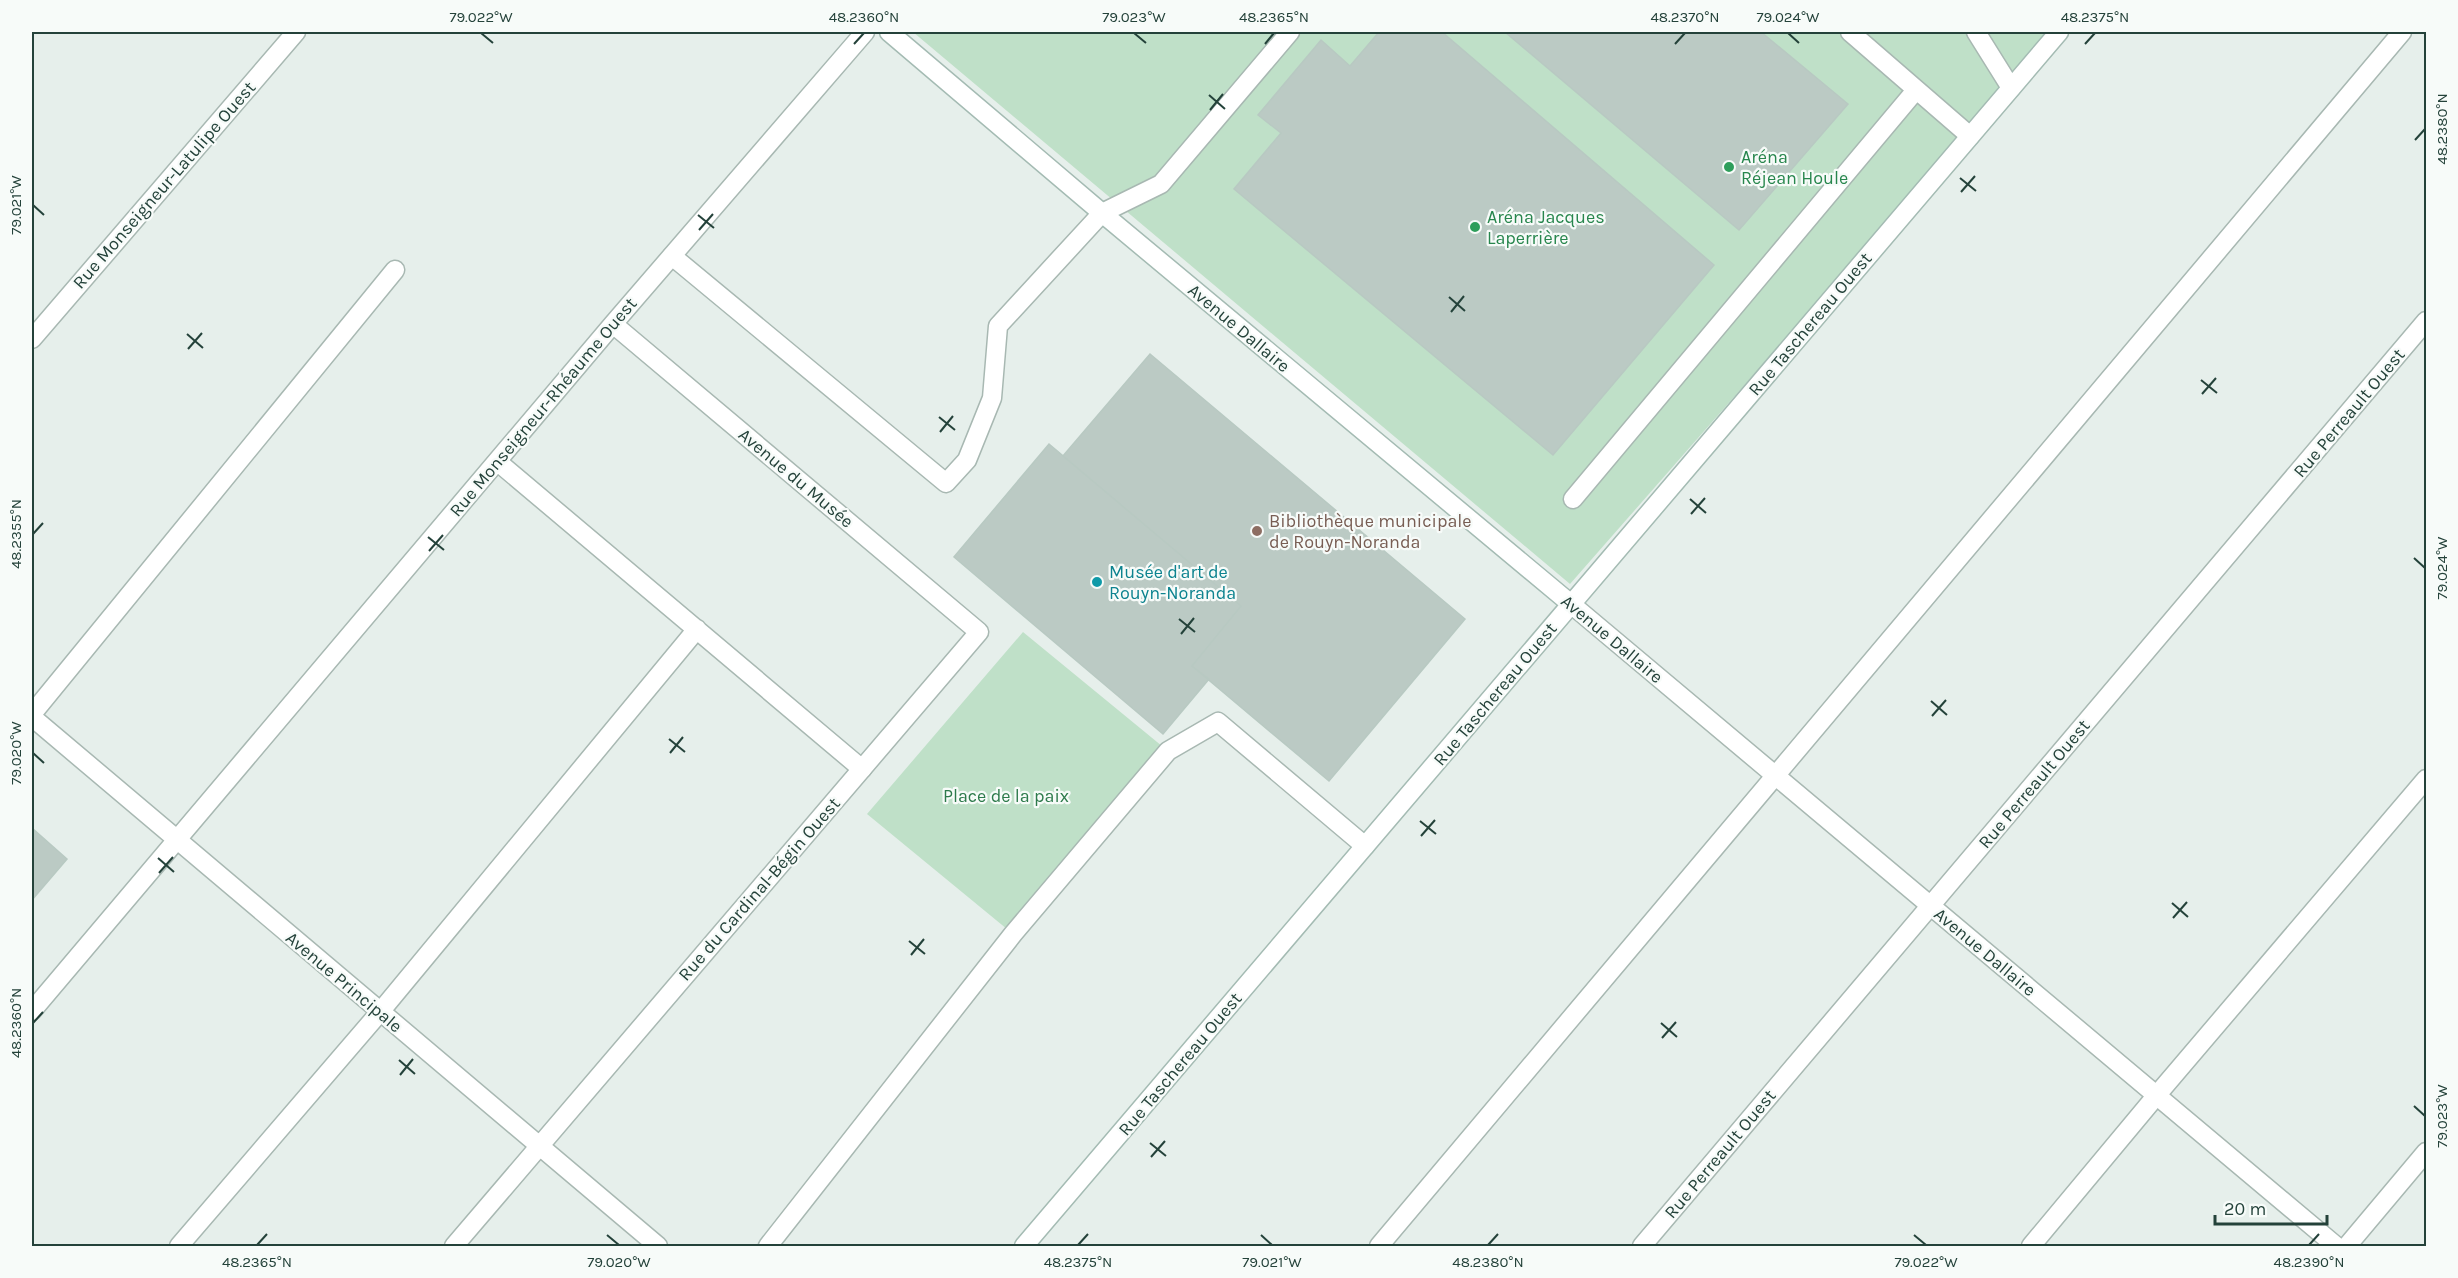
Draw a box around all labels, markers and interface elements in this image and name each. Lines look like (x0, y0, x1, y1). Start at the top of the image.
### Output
text: 79.022°W (449, 8, 513, 26)
text: 48.2360°N (829, 8, 899, 26)
text: 79.023°W (1102, 8, 1166, 26)
text: 48.2365°N (1239, 8, 1309, 26)
text: 48.2370°N (1650, 8, 1720, 26)
text: 79.024°W (1757, 8, 1820, 26)
text: 48.2375°N (2061, 8, 2129, 26)
street label: Rue Monseigneur-Latulipe Ouest (68, 77, 260, 293)
text: 48.2380°N (2433, 93, 2451, 165)
place label: Aréna Réjean Houle (1741, 146, 1848, 189)
marker: Aréna Réjean Houle (1722, 160, 1736, 174)
text: 79.021°W (7, 175, 25, 235)
place label: Aréna Jacques Laperrière (1487, 206, 1605, 249)
marker: Aréna Jacques Laperrière (1468, 220, 1482, 234)
street label: Rue Taschereau Ouest (1744, 248, 1877, 400)
street label: Avenue Dallaire (1184, 279, 1294, 377)
street label: Rue Monseigneur-Rhéaume Ouest (445, 293, 641, 521)
street label: Rue Perreault Ouest (2289, 344, 2410, 482)
street label: Avenue du Musée (734, 423, 858, 533)
text: 48.2355°N (7, 499, 25, 569)
place label: Bibliothèque municipale de Rouyn-Noranda (1269, 510, 1472, 553)
marker: Bibliothèque municipale de Rouyn-Noranda (1250, 524, 1264, 538)
text: 79.024°W (2433, 536, 2451, 599)
place label: Musée d'art de Rouyn-Noranda (1109, 561, 1236, 604)
marker: Musée d'art de Rouyn-Noranda (1090, 575, 1104, 589)
street label: Avenue Dallaire (1557, 590, 1667, 688)
street label: Rue Taschereau Ouest (1429, 618, 1562, 770)
street label: Rue Perreault Ouest (1974, 715, 2095, 853)
text: 79.020°W (7, 721, 25, 785)
park label: Place de la paix (943, 785, 1069, 807)
street label: Rue du Cardinal-Bégin Ouest (673, 793, 845, 985)
street label: Avenue Dallaire (1930, 903, 2040, 1001)
street label: Avenue Principale (281, 927, 407, 1037)
text: 48.2360°N (7, 988, 25, 1058)
street label: Rue Taschereau Ouest (1114, 988, 1247, 1140)
text: 79.023°W (2433, 1084, 2451, 1148)
street label: Rue Perreault Ouest (1660, 1085, 1781, 1223)
scale bar (2215, 1188, 2328, 1226)
text: 20 m (2224, 1198, 2266, 1220)
text: 48.2365°N (222, 1253, 292, 1271)
text: 79.020°W (587, 1253, 651, 1271)
text: 48.2375°N (1044, 1253, 1112, 1271)
text: 79.021°W (1242, 1253, 1302, 1271)
text: 48.2380°N (1452, 1253, 1524, 1271)
text: 79.022°W (1894, 1253, 1958, 1271)
text: 48.2390°N (2274, 1253, 2344, 1271)

